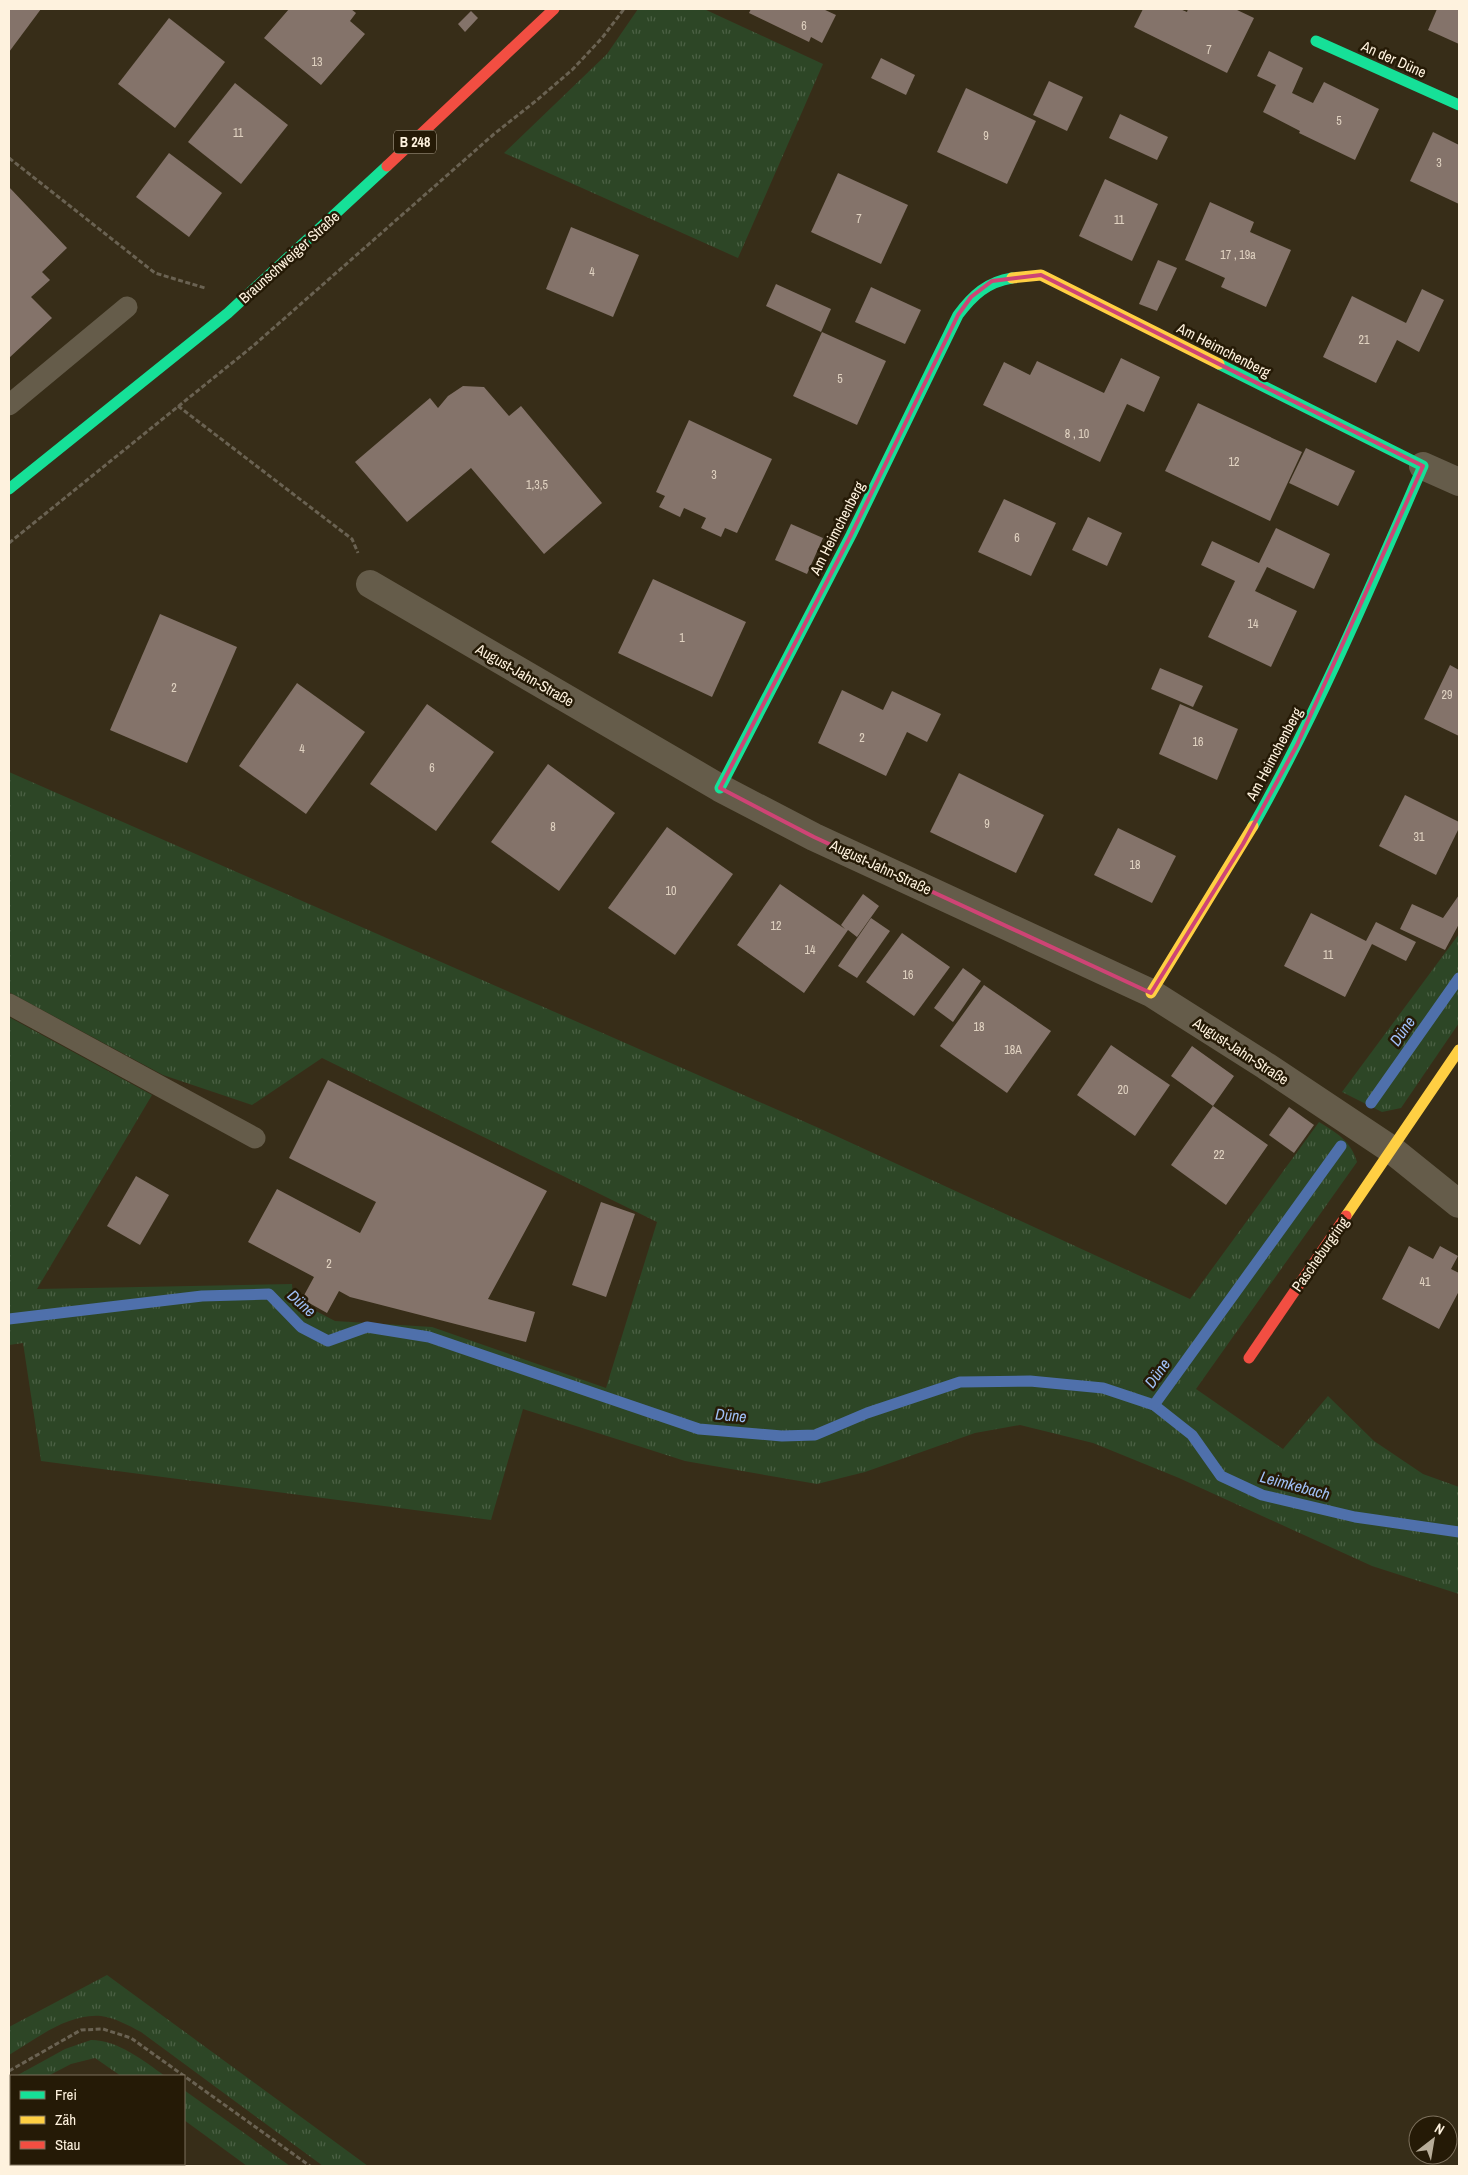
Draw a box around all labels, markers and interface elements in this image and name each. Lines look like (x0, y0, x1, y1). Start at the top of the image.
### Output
house number: 6 (801, 18, 807, 34)
street label: An der Düne (1357, 35, 1430, 83)
house number: 7 (1206, 42, 1212, 58)
house number: 13 (312, 54, 322, 70)
house number: 5 (1336, 113, 1342, 129)
house number: 11 (233, 125, 244, 141)
house number: 9 (983, 128, 989, 144)
road number: B 248 (394, 130, 436, 154)
house number: 3 (1436, 155, 1442, 171)
street label: Braunschweiger Straße (234, 206, 344, 308)
house number: 7 (856, 211, 862, 227)
house number: 11 (1114, 212, 1125, 228)
house number: 17 , 19a (1220, 247, 1256, 263)
house number: 4 (589, 264, 595, 280)
street label: Am Heimchenberg (1173, 317, 1275, 383)
house number: 21 (1359, 332, 1370, 348)
house number: 5 (837, 371, 843, 387)
house number: 8 , 10 (1065, 426, 1089, 442)
house number: 12 (1229, 454, 1239, 470)
house number: 3 (711, 467, 717, 483)
house number: 1,3,5 (526, 477, 548, 493)
street label: Am Heimchenberg (804, 477, 870, 579)
house number: 6 (1014, 530, 1020, 546)
house number: 14 (1248, 616, 1259, 632)
house number: 1 (679, 630, 685, 646)
street label: August-Jahn-Straße (471, 638, 578, 712)
house number: 2 (171, 680, 177, 696)
house number: 29 (1442, 687, 1452, 703)
street label: Am Heimchenberg (1240, 704, 1307, 805)
house number: 2 (859, 730, 865, 746)
house number: 16 (1193, 734, 1203, 750)
house number: 4 (299, 741, 305, 757)
house number: 6 (429, 760, 435, 776)
house number: 9 (984, 816, 990, 832)
house number: 8 (550, 819, 556, 835)
house number: 31 (1414, 829, 1425, 845)
street label: August-Jahn-Straße (826, 834, 935, 900)
house number: 18 (1130, 857, 1140, 873)
house number: 10 (666, 883, 676, 899)
house number: 12 (771, 918, 781, 934)
house number: 14 (805, 942, 816, 958)
house number: 11 (1323, 947, 1334, 963)
house number: 16 (903, 967, 913, 983)
street label: August-Jahn-Straße (1188, 1012, 1293, 1090)
water label: Düne (1384, 1012, 1420, 1050)
house number: 18 (974, 1019, 984, 1035)
house number: 18A (1004, 1042, 1022, 1058)
house number: 20 (1118, 1082, 1128, 1098)
house number: 22 (1214, 1147, 1224, 1163)
street label: Pascheburgring (1286, 1212, 1354, 1296)
house number: 2 (326, 1256, 332, 1272)
house number: 41 (1420, 1274, 1431, 1290)
water label: Düne (283, 1284, 321, 1322)
water label: Düne (1139, 1354, 1175, 1392)
water label: Düne (714, 1403, 748, 1427)
water label: Leimkebach (1258, 1465, 1332, 1505)
legend (10, 2075, 185, 2165)
text: Frei (55, 2084, 77, 2105)
text: Zäh (55, 2109, 76, 2130)
north arrow (1408, 2115, 1458, 2165)
text: N (1432, 2119, 1448, 2139)
text: Stau (55, 2134, 80, 2155)

